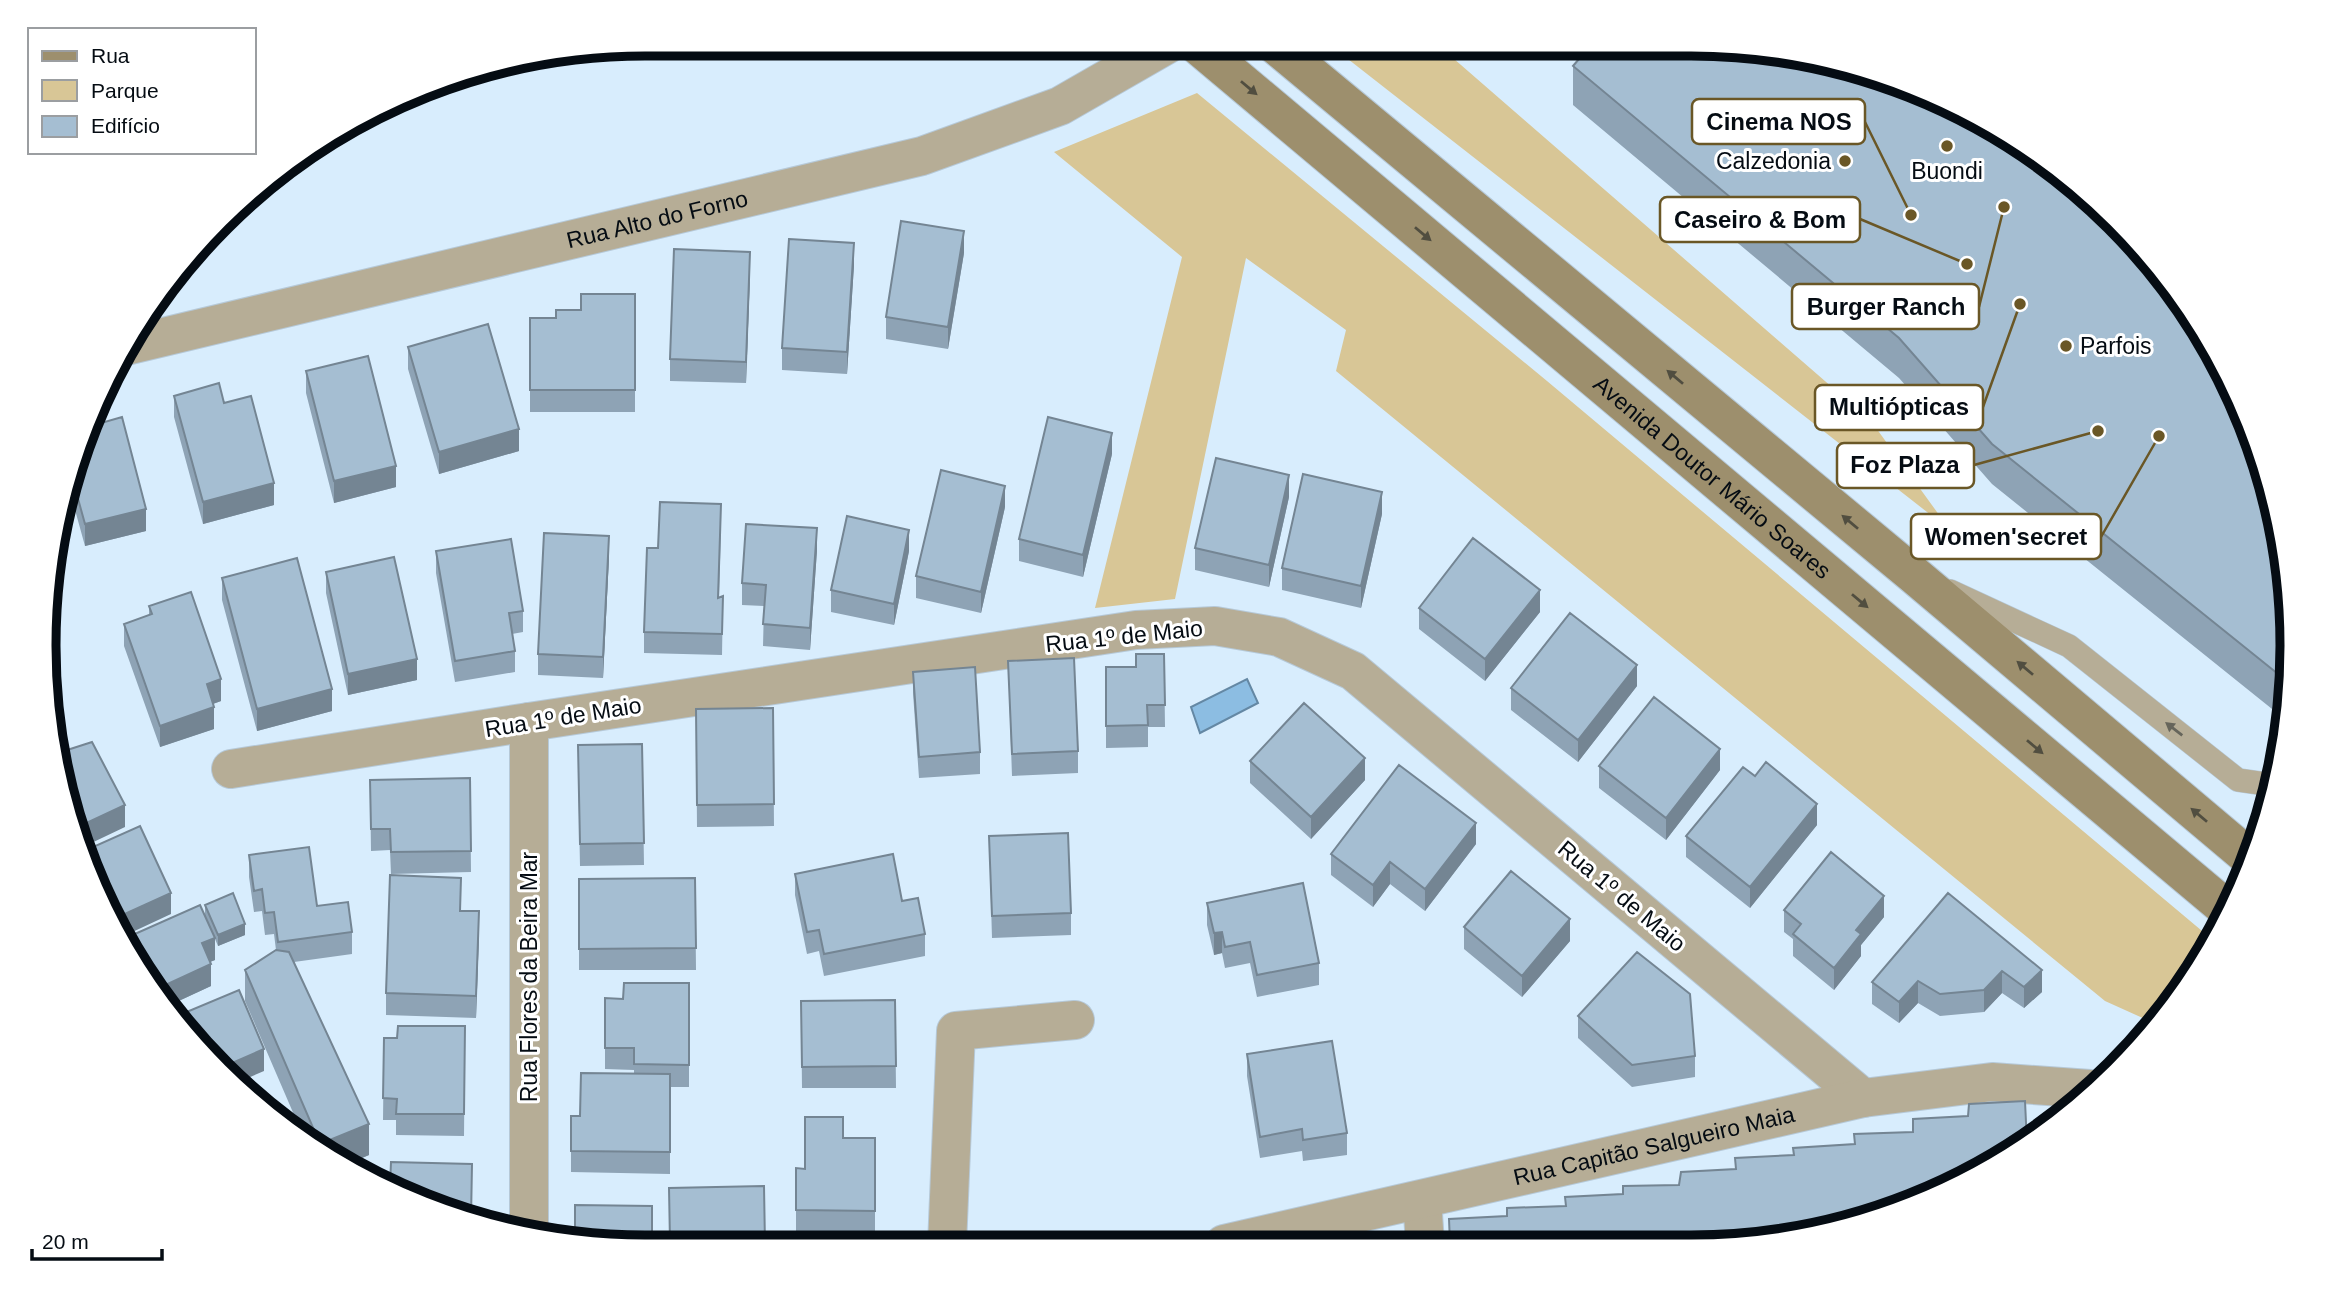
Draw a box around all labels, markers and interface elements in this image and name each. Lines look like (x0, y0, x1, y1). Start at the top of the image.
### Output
legend (28, 28, 256, 154)
text: Rua (91, 44, 130, 67)
text: Parque (91, 79, 159, 102)
one-way arrow (1240, 80, 1257, 95)
callout: Cinema NOS (1692, 99, 1865, 144)
text: Cinema NOS (1706, 108, 1852, 135)
text: Edifício (91, 114, 160, 137)
marker: Buondi (1939, 138, 1955, 154)
place label: Calzedonia (1716, 148, 1831, 174)
marker: Calzedonia (1837, 153, 1853, 169)
place label: Buondi (1911, 158, 1983, 184)
street label: Rua Alto do Forno (564, 185, 750, 253)
callout: Caseiro & Bom (1660, 197, 1860, 242)
text: Caseiro & Bom (1674, 206, 1846, 233)
one-way arrow (1414, 227, 1432, 242)
callout: Burger Ranch (1792, 284, 1979, 329)
text: Burger Ranch (1807, 293, 1965, 320)
place label: Parfois (2080, 333, 2152, 359)
marker: Parfois (2058, 338, 2074, 354)
street label: Avenida Doutor Mário Soares (1588, 370, 1836, 584)
one-way arrow (1667, 370, 1684, 385)
callout: Multiópticas (1815, 385, 1983, 430)
text: Multiópticas (1829, 393, 1969, 420)
callout: Foz Plaza (1837, 443, 1974, 488)
text: Foz Plaza (1850, 451, 1960, 478)
callout: Women'secret (1911, 514, 2101, 559)
one-way arrow (1842, 515, 1860, 530)
text: Women'secret (1925, 523, 2087, 550)
one-way arrow (1852, 593, 1869, 608)
street label: Rua 1º de Maio (1044, 615, 1204, 657)
one-way arrow (2016, 660, 2034, 676)
street label: Rua 1º de Maio (483, 692, 643, 742)
one-way arrow (2165, 722, 2182, 737)
one-way arrow (2026, 739, 2043, 754)
one-way arrow (2190, 807, 2208, 823)
street label: Rua 1º de Maio (1553, 835, 1691, 957)
street label: Rua Flores da Beira Mar (516, 851, 542, 1102)
street label: Rua Capitão Salgueiro Maia (1511, 1101, 1797, 1191)
scale bar (32, 1218, 161, 1262)
text: 20 m (42, 1230, 89, 1253)

